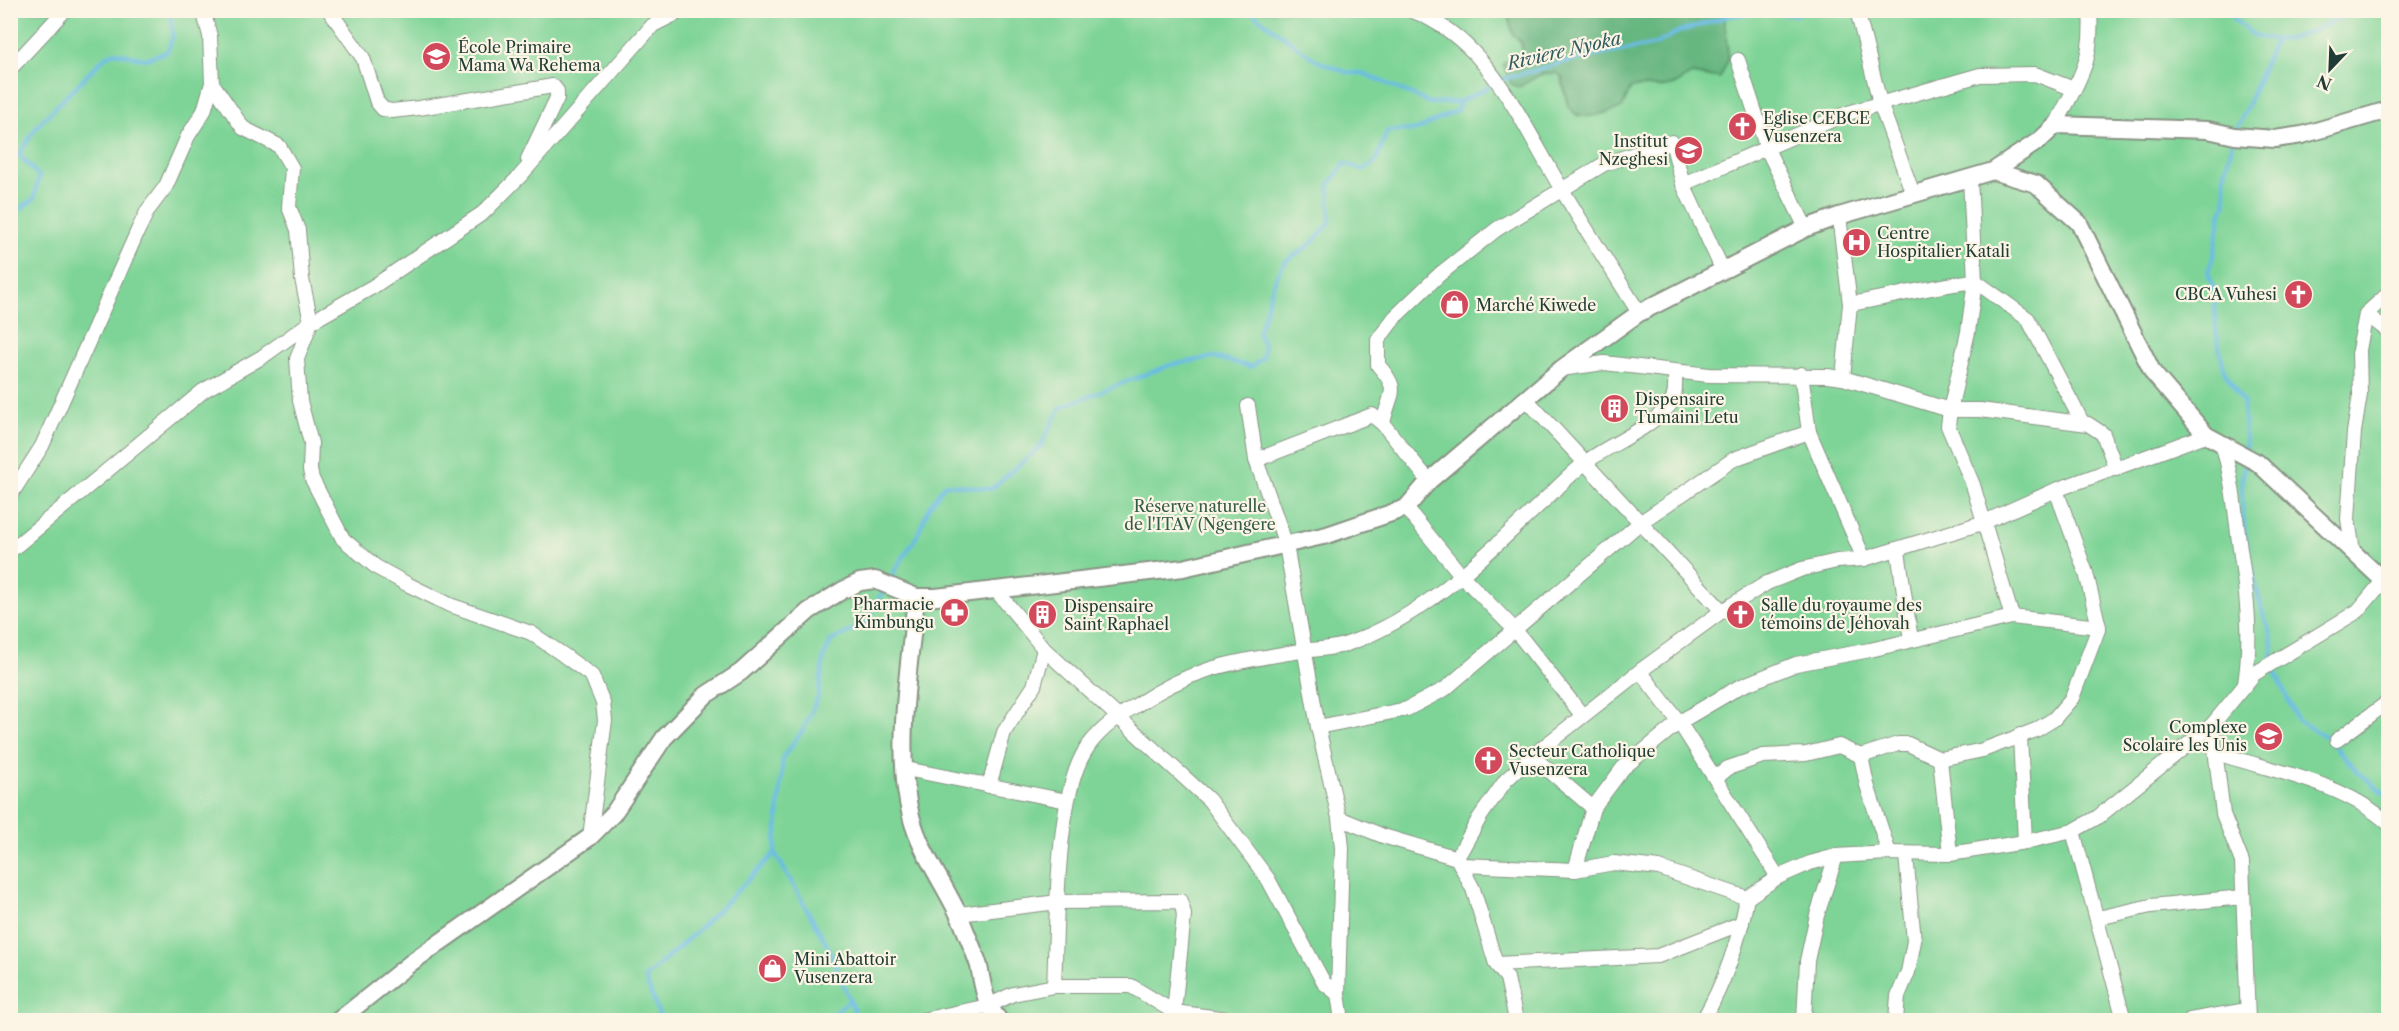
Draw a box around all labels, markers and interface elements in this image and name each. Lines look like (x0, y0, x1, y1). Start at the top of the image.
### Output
water label: Riviere Nyoka (1503, 27, 1623, 75)
place label: École Primaire Mama Wa Rehema (458, 37, 601, 75)
north arrow (2300, 39, 2360, 99)
school or university icon: École Primaire Mama Wa Rehema (421, 40, 453, 72)
text: N (2314, 71, 2334, 95)
place label: Eglise CEBCE Vusenzera (1762, 108, 1870, 146)
church icon: Eglise CEBCE Vusenzera (1726, 111, 1758, 143)
place label: Institut Nzeghesi (1599, 131, 1668, 169)
school or university icon: Institut Nzeghesi (1673, 134, 1705, 166)
place label: Centre Hospitalier Katali (1877, 223, 2010, 261)
hospital icon: Centre Hospitalier Katali (1840, 226, 1872, 258)
church icon: CBCA Vuhesi (2282, 278, 2314, 310)
place label: CBCA Vuhesi (2175, 284, 2277, 304)
shop icon: Marché Kiwede (1439, 289, 1471, 321)
place label: Marché Kiwede (1476, 295, 1596, 315)
place label: Dispensaire Tumaini Letu (1635, 389, 1739, 427)
building icon: Dispensaire Tumaini Letu (1598, 392, 1630, 424)
park label: Réserve naturelle de l'ITAV (Ngengere (1124, 496, 1276, 534)
place label: Pharmacie Kimbungu (853, 594, 934, 632)
place label: Salle du royaume des témoins de Jéhovah (1761, 595, 1922, 633)
place label: Dispensaire Saint Raphael (1064, 596, 1169, 634)
pharmacy icon: Pharmacie Kimbungu (939, 597, 971, 629)
church icon: Salle du royaume des témoins de Jéhovah (1724, 598, 1756, 630)
building icon: Dispensaire Saint Raphael (1027, 599, 1059, 631)
place label: Complexe Scolaire les Unis (2123, 717, 2247, 755)
school or university icon: Complexe Scolaire les Unis (2252, 720, 2284, 752)
place label: Secteur Catholique Vusenzera (1508, 741, 1656, 779)
church icon: Secteur Catholique Vusenzera (1472, 744, 1504, 776)
place label: Mini Abattoir Vusenzera (793, 949, 896, 987)
shop icon: Mini Abattoir Vusenzera (757, 952, 789, 984)

